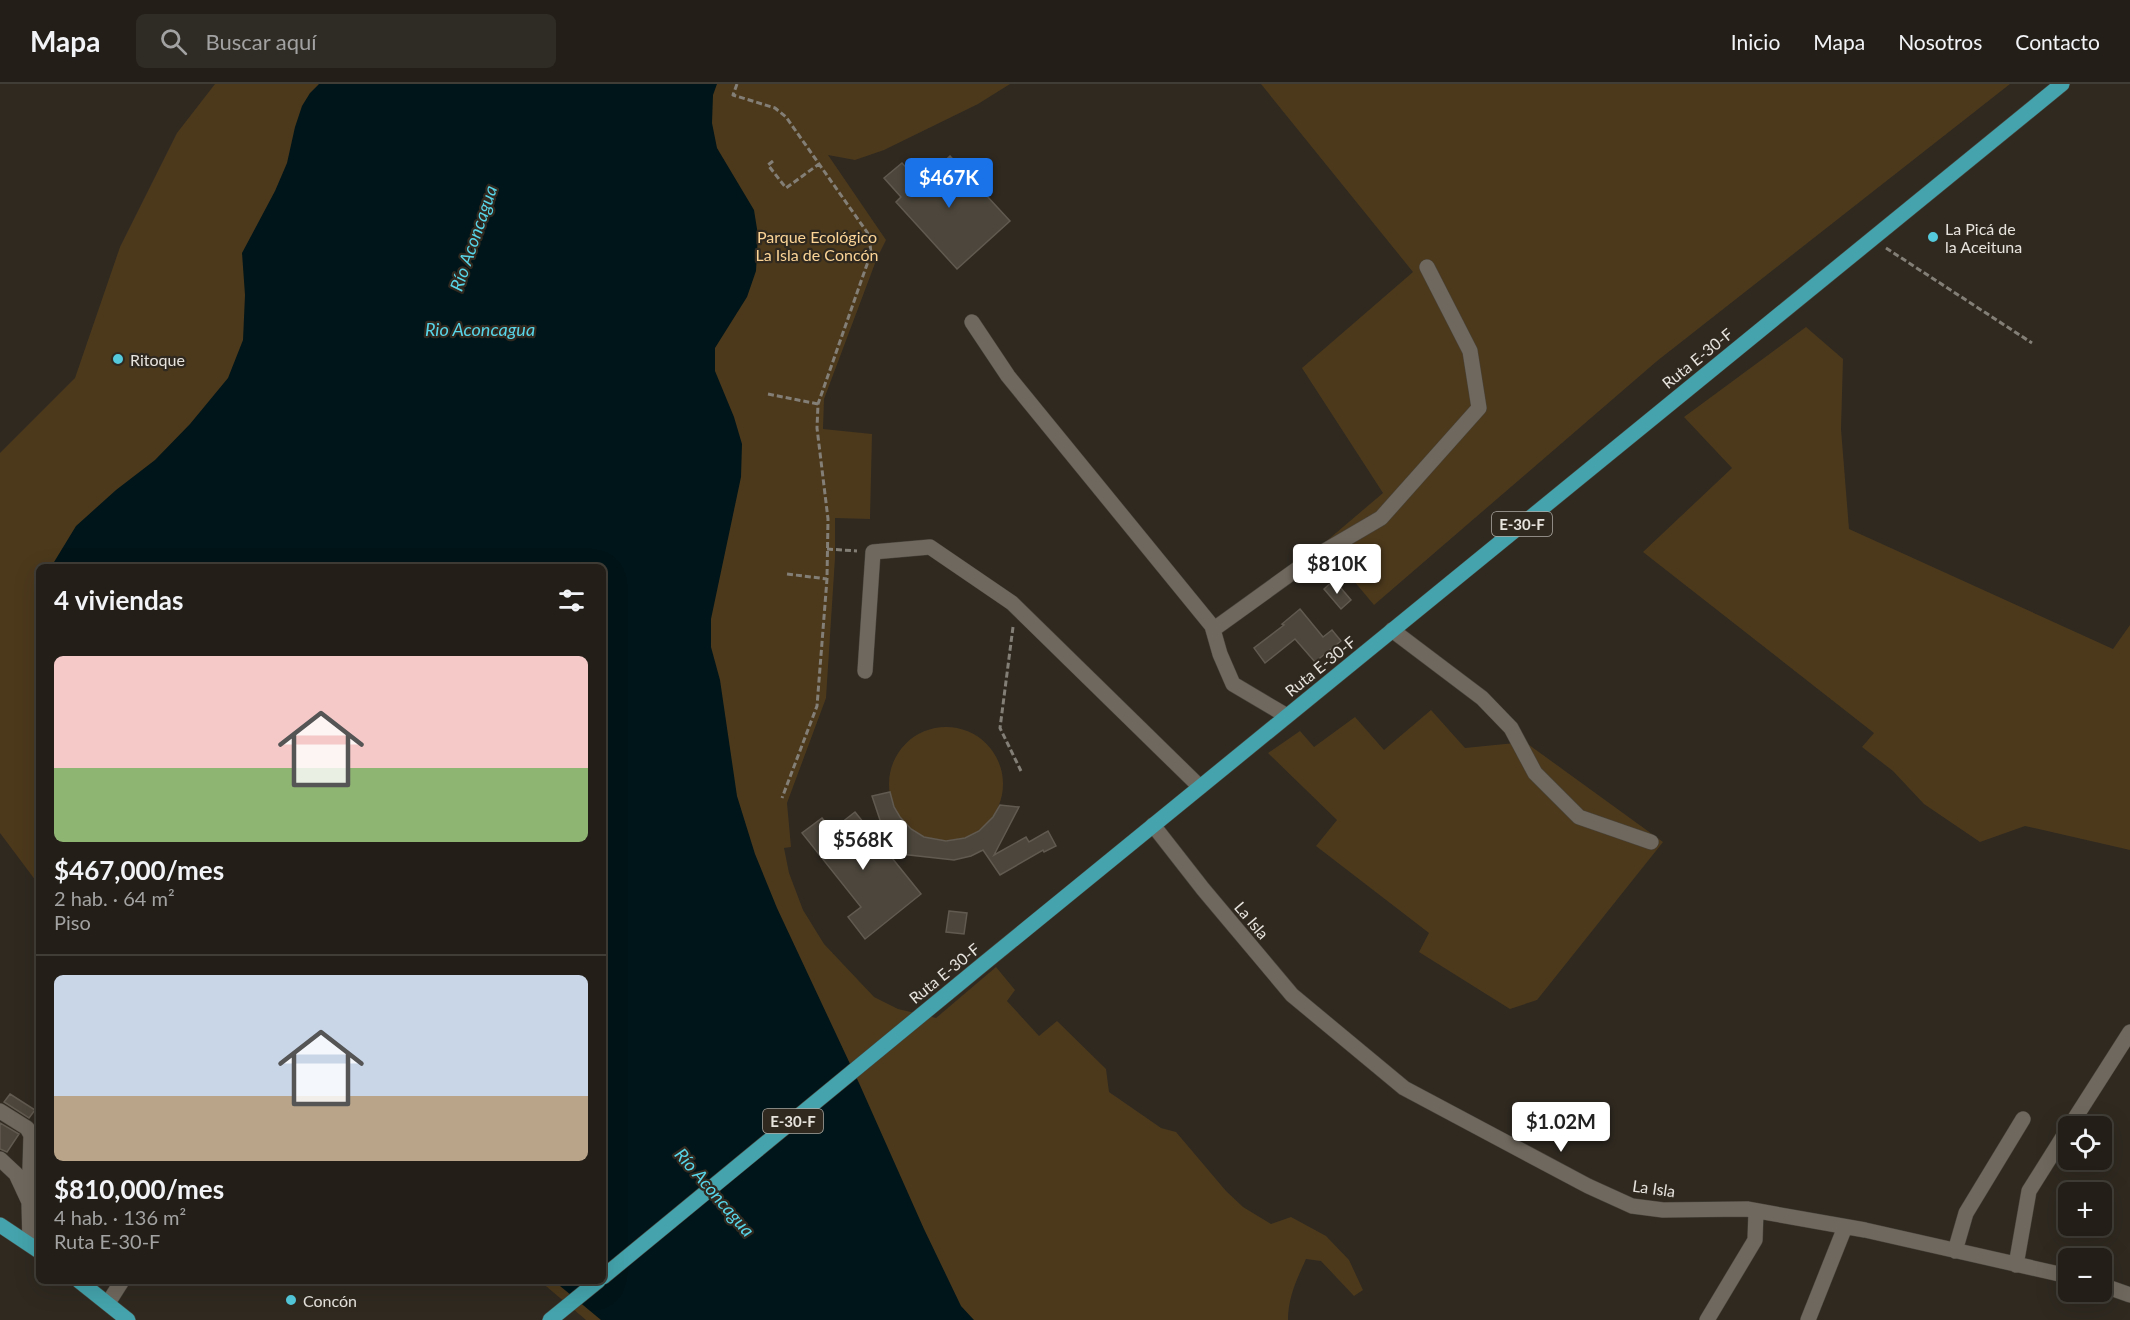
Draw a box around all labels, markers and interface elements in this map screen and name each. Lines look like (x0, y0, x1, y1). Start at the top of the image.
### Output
search box (136, 14, 556, 68)
text: Mapa (30, 24, 100, 58)
icon: search (157, 25, 190, 58)
text: Buscar aquí (205, 28, 317, 55)
text: Inicio (1731, 29, 1780, 54)
text: Mapa (1813, 29, 1865, 54)
text: Nosotros (1898, 29, 1982, 54)
text: Contacto (2015, 29, 2100, 54)
pin: $467K (907, 158, 991, 209)
text: $467K (919, 165, 979, 189)
water label: Río Aconcagua (445, 182, 501, 294)
place label: La Picá de la Aceituna (1945, 219, 2022, 256)
park label: Parque Ecológico La Isla de Concón (756, 227, 878, 264)
marker: La Picá de la Aceituna (1926, 230, 1940, 244)
water label: Rio Aconcagua (425, 318, 535, 340)
street label: Ruta E-30-F (1658, 324, 1736, 392)
place label: Ritoque (130, 350, 185, 369)
marker: Ritoque (111, 352, 125, 366)
road number: E-30-F (1492, 512, 1552, 536)
pin: $810K (1295, 544, 1379, 595)
text: $810K (1307, 551, 1367, 575)
text: 4 viviendas (54, 584, 183, 616)
icon: filters (555, 584, 588, 617)
street label: Ruta E-30-F (1281, 632, 1359, 700)
icon: home (267, 695, 375, 803)
pin: $568K (821, 820, 905, 871)
text: $568K (833, 827, 893, 851)
text: $467,000/mes (54, 854, 224, 886)
text: 2 hab. · 64 m² (54, 886, 175, 910)
street label: La Isla (1231, 897, 1273, 943)
text: Piso (54, 910, 91, 934)
street label: Ruta E-30-F (905, 939, 983, 1007)
icon: home (267, 1014, 375, 1122)
pin: $1.02M (1512, 1102, 1610, 1153)
road number: E-30-F (763, 1109, 823, 1133)
text: $1.02M (1526, 1109, 1596, 1133)
map controls (2058, 1116, 2112, 1302)
button: locate (2058, 1116, 2112, 1170)
water label: Río Aconcagua (671, 1143, 759, 1241)
text: $810,000/mes (54, 1173, 224, 1205)
street label: La Isla (1631, 1176, 1677, 1200)
button: + (2058, 1182, 2112, 1236)
text: 4 hab. · 136 m² (54, 1205, 186, 1229)
text: Ruta E-30-F (54, 1229, 160, 1253)
button: − (2058, 1248, 2112, 1302)
place label: Concón (303, 1291, 357, 1310)
marker: Concón (284, 1293, 298, 1307)

